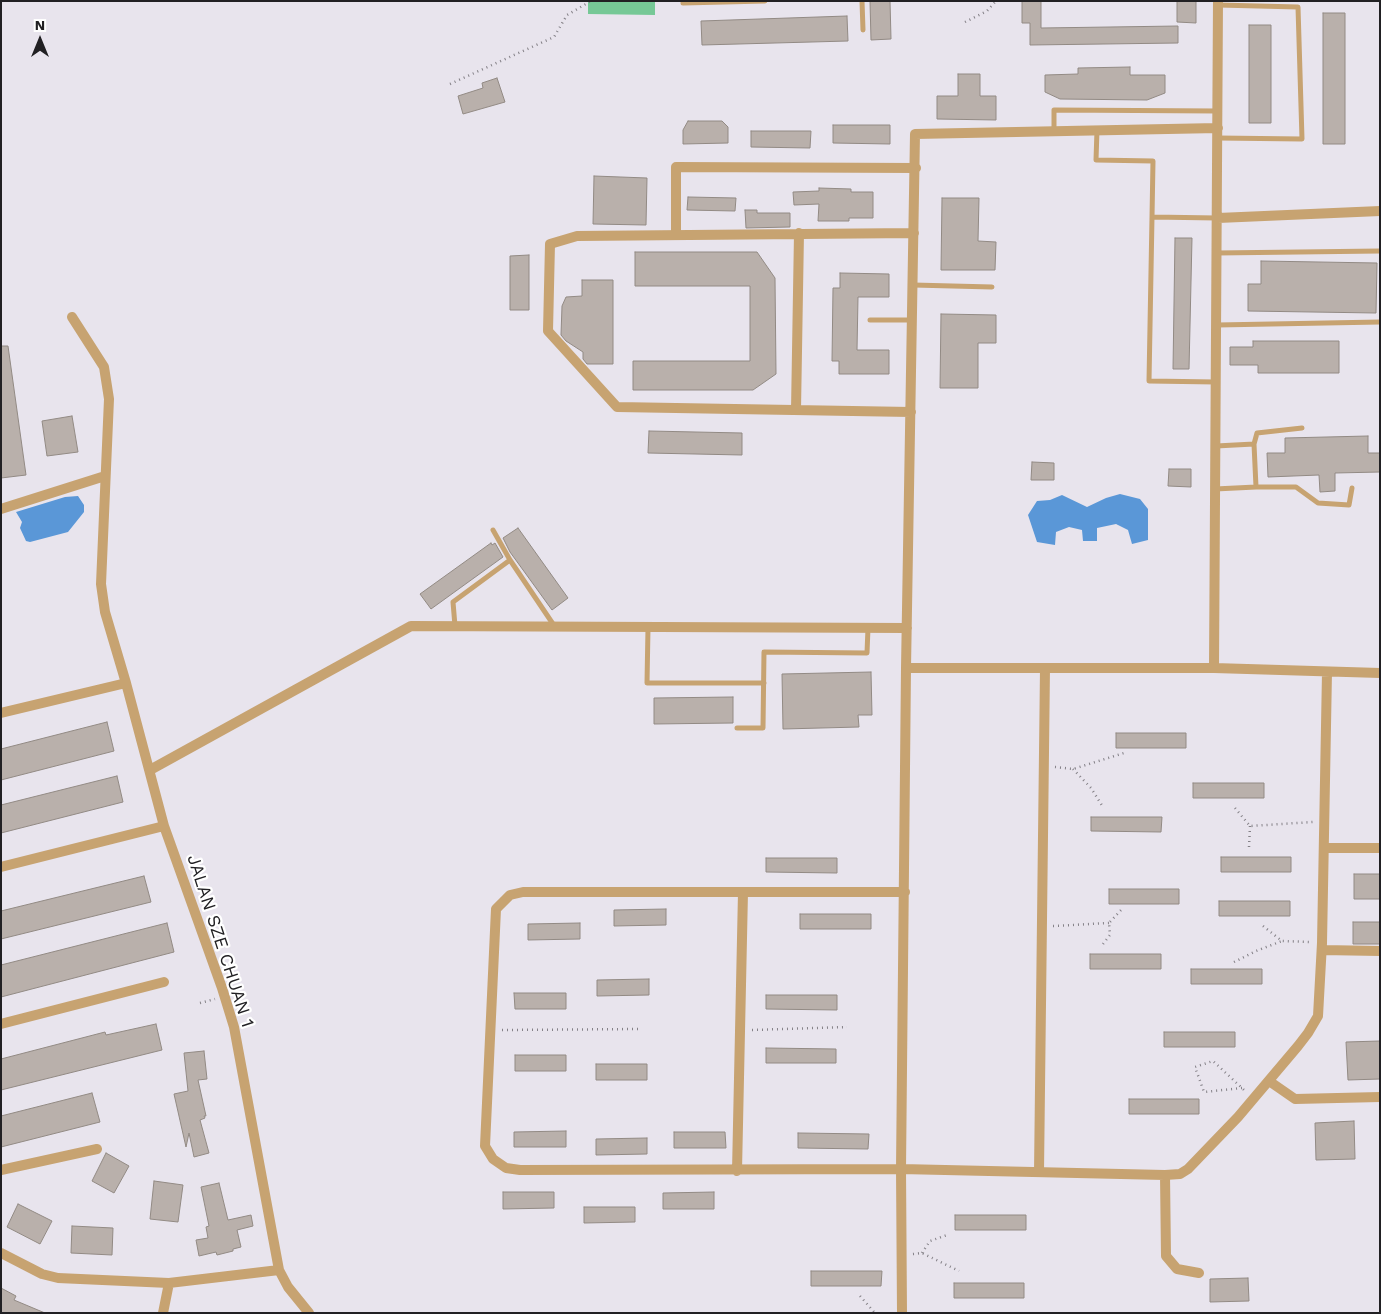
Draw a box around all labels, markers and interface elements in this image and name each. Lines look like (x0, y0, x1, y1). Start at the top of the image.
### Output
north arrow (15, 15, 65, 65)
text: N (35, 17, 45, 33)
street label: JALAN SZE CHUAN 1 (182, 852, 258, 1030)

